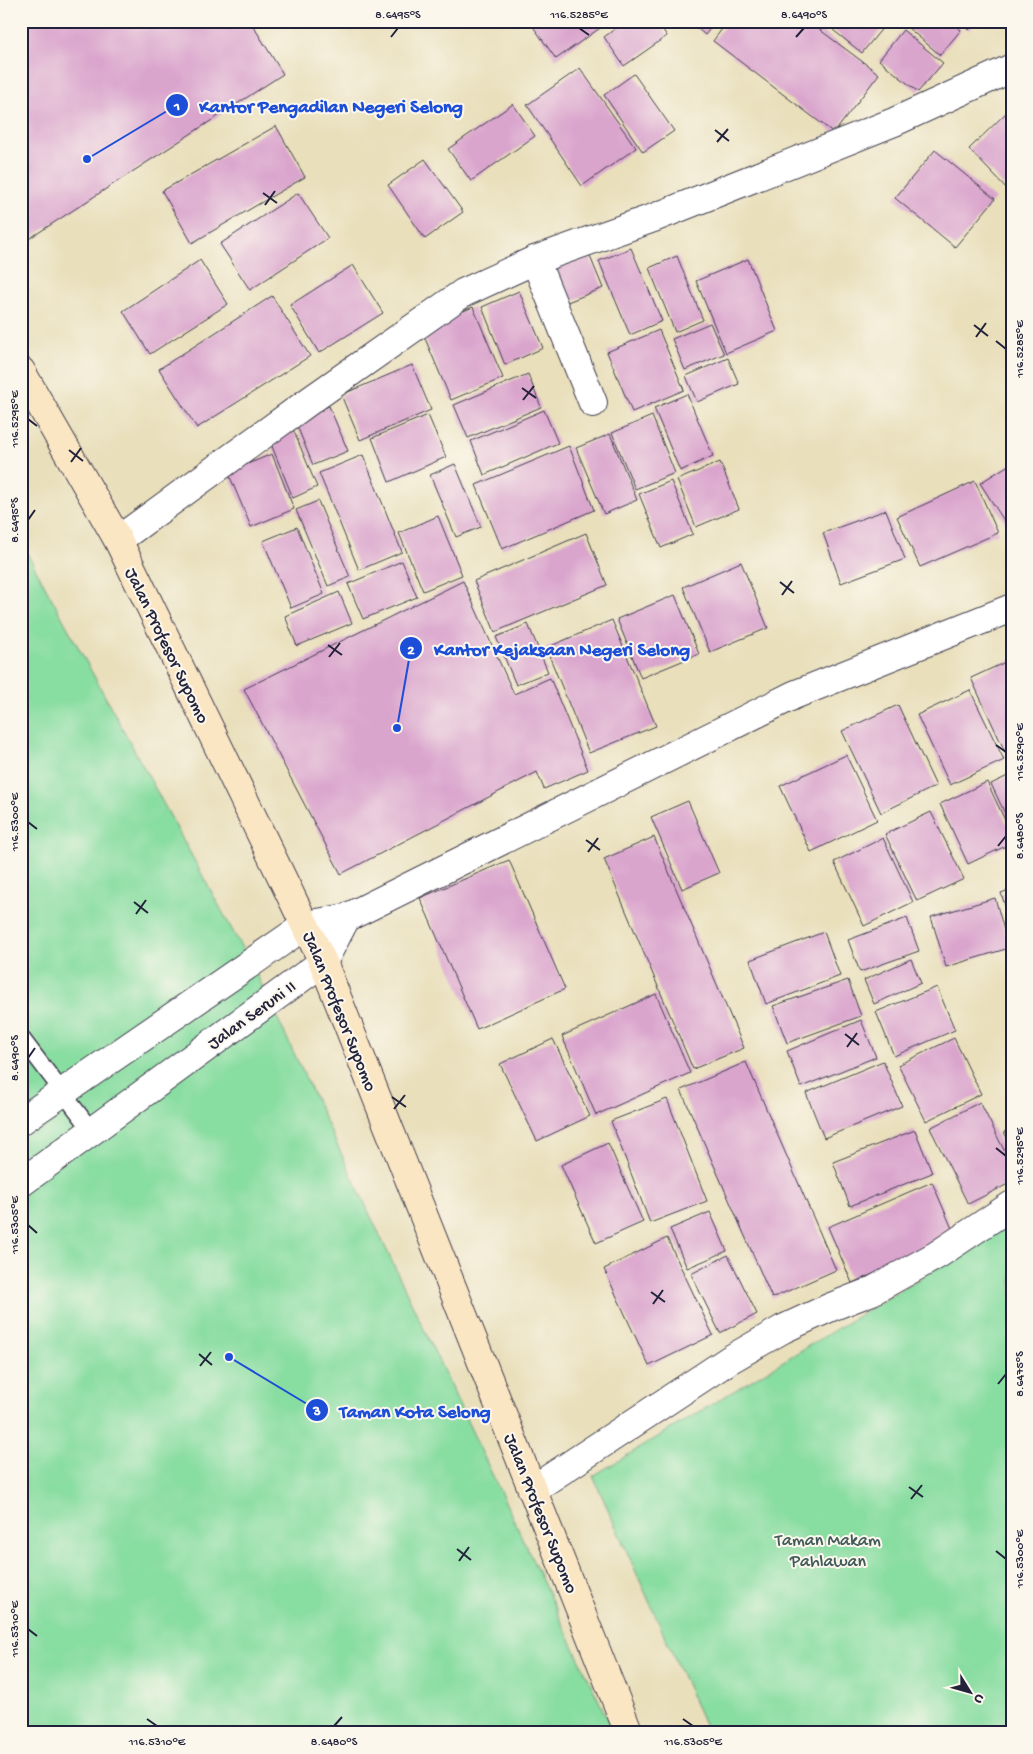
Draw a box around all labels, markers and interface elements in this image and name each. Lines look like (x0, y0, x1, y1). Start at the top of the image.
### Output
text: 8.6495°S (375, 9, 421, 23)
text: 116.5285°E (549, 9, 608, 23)
text: 8.6490°S (781, 9, 827, 23)
callout: Kantor Pengadilan Negeri Selong (164, 88, 473, 122)
text: Kantor Pengadilan Negeri Selong (198, 97, 463, 120)
text: 1 (173, 98, 180, 116)
text: 116.5285°E (1014, 320, 1028, 379)
text: 116.5295°E (9, 390, 23, 448)
text: 8.6495°S (9, 497, 23, 543)
street label: Jalan Profesor Supomo (119, 565, 213, 727)
callout: Kantor Kejaksaan Negeri Selong (399, 631, 700, 665)
text: Kantor Kejaksaan Negeri Selong (433, 640, 690, 663)
text: 2 (407, 642, 415, 660)
text: 116.5290°E (1014, 723, 1028, 782)
text: 116.5300°E (9, 792, 23, 852)
text: 8.6480°S (1014, 812, 1028, 859)
street label: Jalan Profesor Supomo (297, 929, 380, 1095)
street label: Jalan Seruni II (204, 977, 301, 1055)
text: 8.6490°S (9, 1035, 23, 1081)
text: 116.5295°E (1014, 1127, 1028, 1185)
text: 116.5305°E (9, 1195, 23, 1255)
text: 8.6475°S (1014, 1351, 1028, 1397)
callout: Taman Kota Selong (305, 1393, 501, 1427)
text: Taman Kota Selong (337, 1402, 491, 1425)
text: 3 (312, 1403, 321, 1421)
street label: Jalan Profesor Supomo (498, 1431, 581, 1597)
text: 116.5300°E (1014, 1529, 1028, 1589)
park label: Taman Makam Pahlawan (774, 1531, 881, 1573)
text: 116.5310°E (9, 1600, 23, 1658)
north arrow (946, 1666, 996, 1716)
text: U (969, 1690, 988, 1707)
text: 116.5310°E (128, 1736, 186, 1750)
text: 8.6480°S (311, 1736, 358, 1750)
text: 116.5305°E (663, 1736, 723, 1750)

